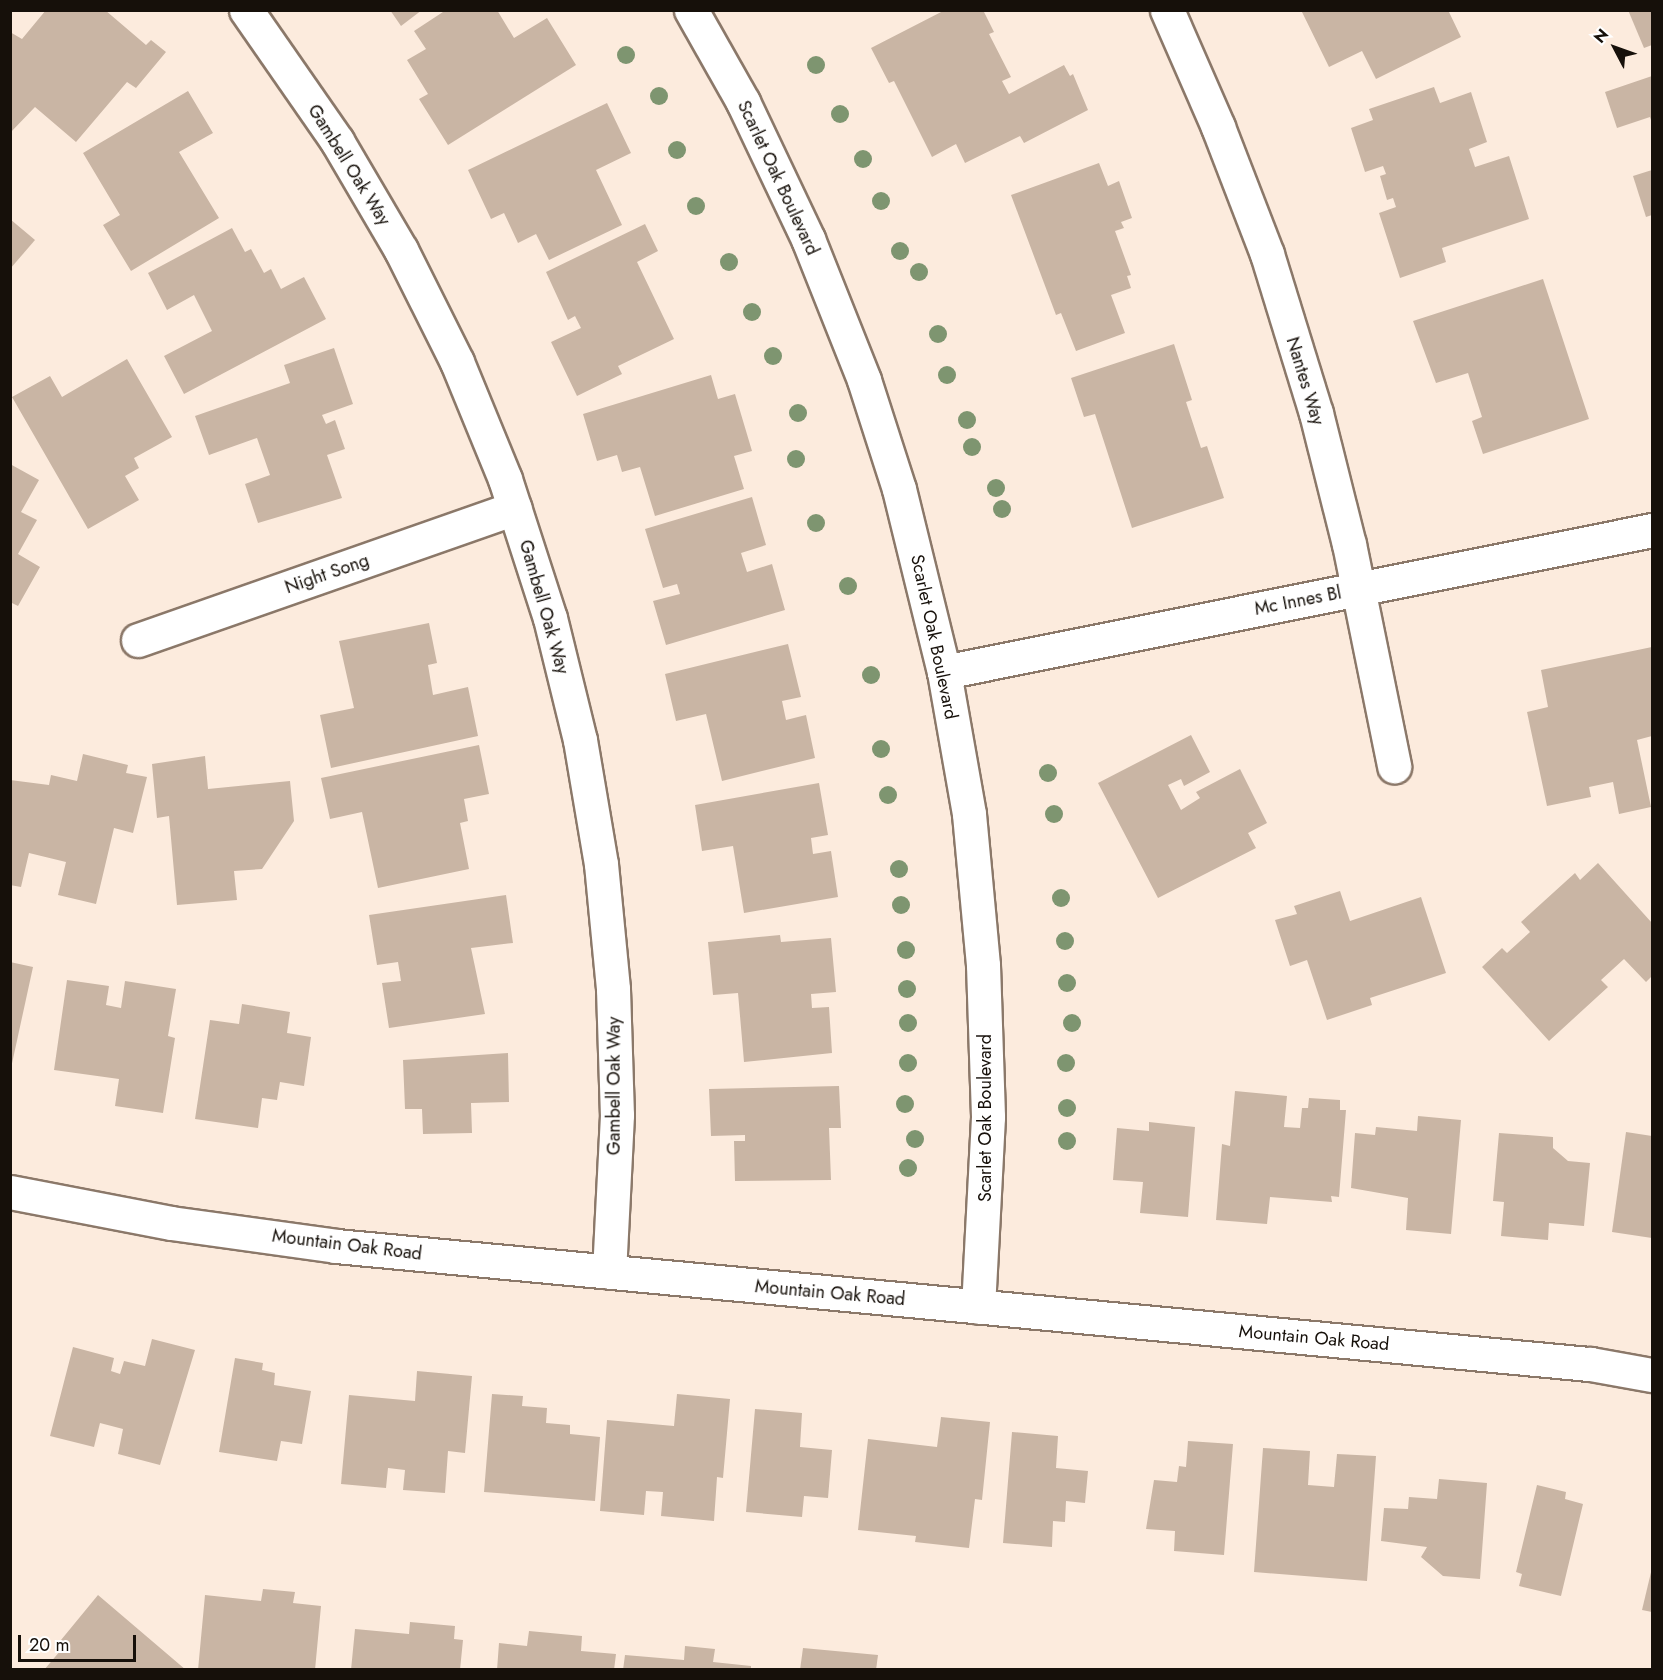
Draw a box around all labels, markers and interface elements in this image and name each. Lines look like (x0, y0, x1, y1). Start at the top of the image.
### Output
north arrow (1585, 18, 1645, 78)
text: N (1588, 24, 1614, 48)
street label: Scarlet Oak Boulevard (733, 97, 823, 259)
street label: Gambell Oak Way (303, 101, 395, 229)
street label: Nantes Way (1281, 334, 1329, 428)
street label: Gambell Oak Way (515, 537, 573, 677)
street label: Night Song (282, 550, 372, 598)
street label: Scarlet Oak Boulevard (906, 553, 962, 721)
street label: Mc Innes Bl (1253, 582, 1343, 620)
street label: Gambell Oak Way (603, 1017, 625, 1155)
street label: Scarlet Oak Boulevard (974, 1034, 996, 1202)
street label: Mountain Oak Road (271, 1225, 423, 1265)
street label: Mountain Oak Road (754, 1276, 906, 1310)
street label: Mountain Oak Road (1238, 1321, 1390, 1355)
scale bar (21, 1623, 140, 1661)
text: 20 m (29, 1632, 69, 1658)

